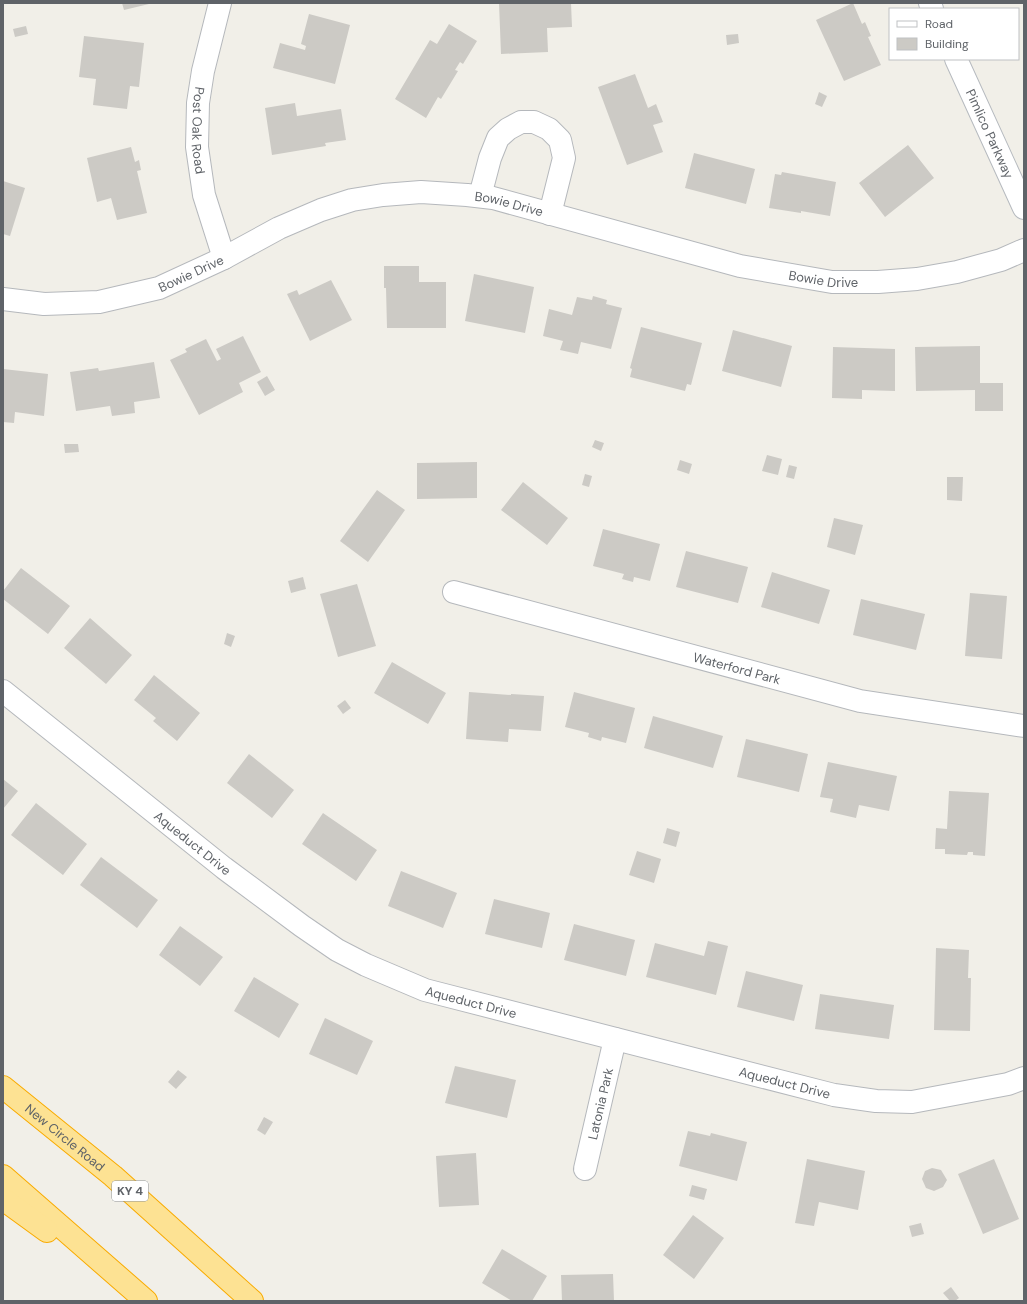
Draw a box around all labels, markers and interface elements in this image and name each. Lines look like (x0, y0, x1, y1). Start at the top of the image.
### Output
legend (889, 8, 1019, 60)
text: Road (925, 16, 953, 32)
text: Building (925, 36, 969, 52)
street label: Post Oak Road (188, 86, 209, 175)
street label: Pimlico Parkway (962, 86, 1017, 181)
street label: Bowie Drive (474, 188, 545, 220)
street label: Bowie Drive (156, 251, 226, 296)
street label: Bowie Drive (787, 267, 858, 292)
street label: Waterford Park (691, 649, 783, 688)
street label: Aqueduct Drive (151, 807, 234, 879)
street label: Aqueduct Drive (423, 982, 518, 1022)
street label: Aqueduct Drive (737, 1063, 832, 1103)
street label: Latonia Park (584, 1066, 617, 1141)
street label: New Circle Road (21, 1100, 108, 1175)
road number: KY 4 (112, 1181, 148, 1201)

